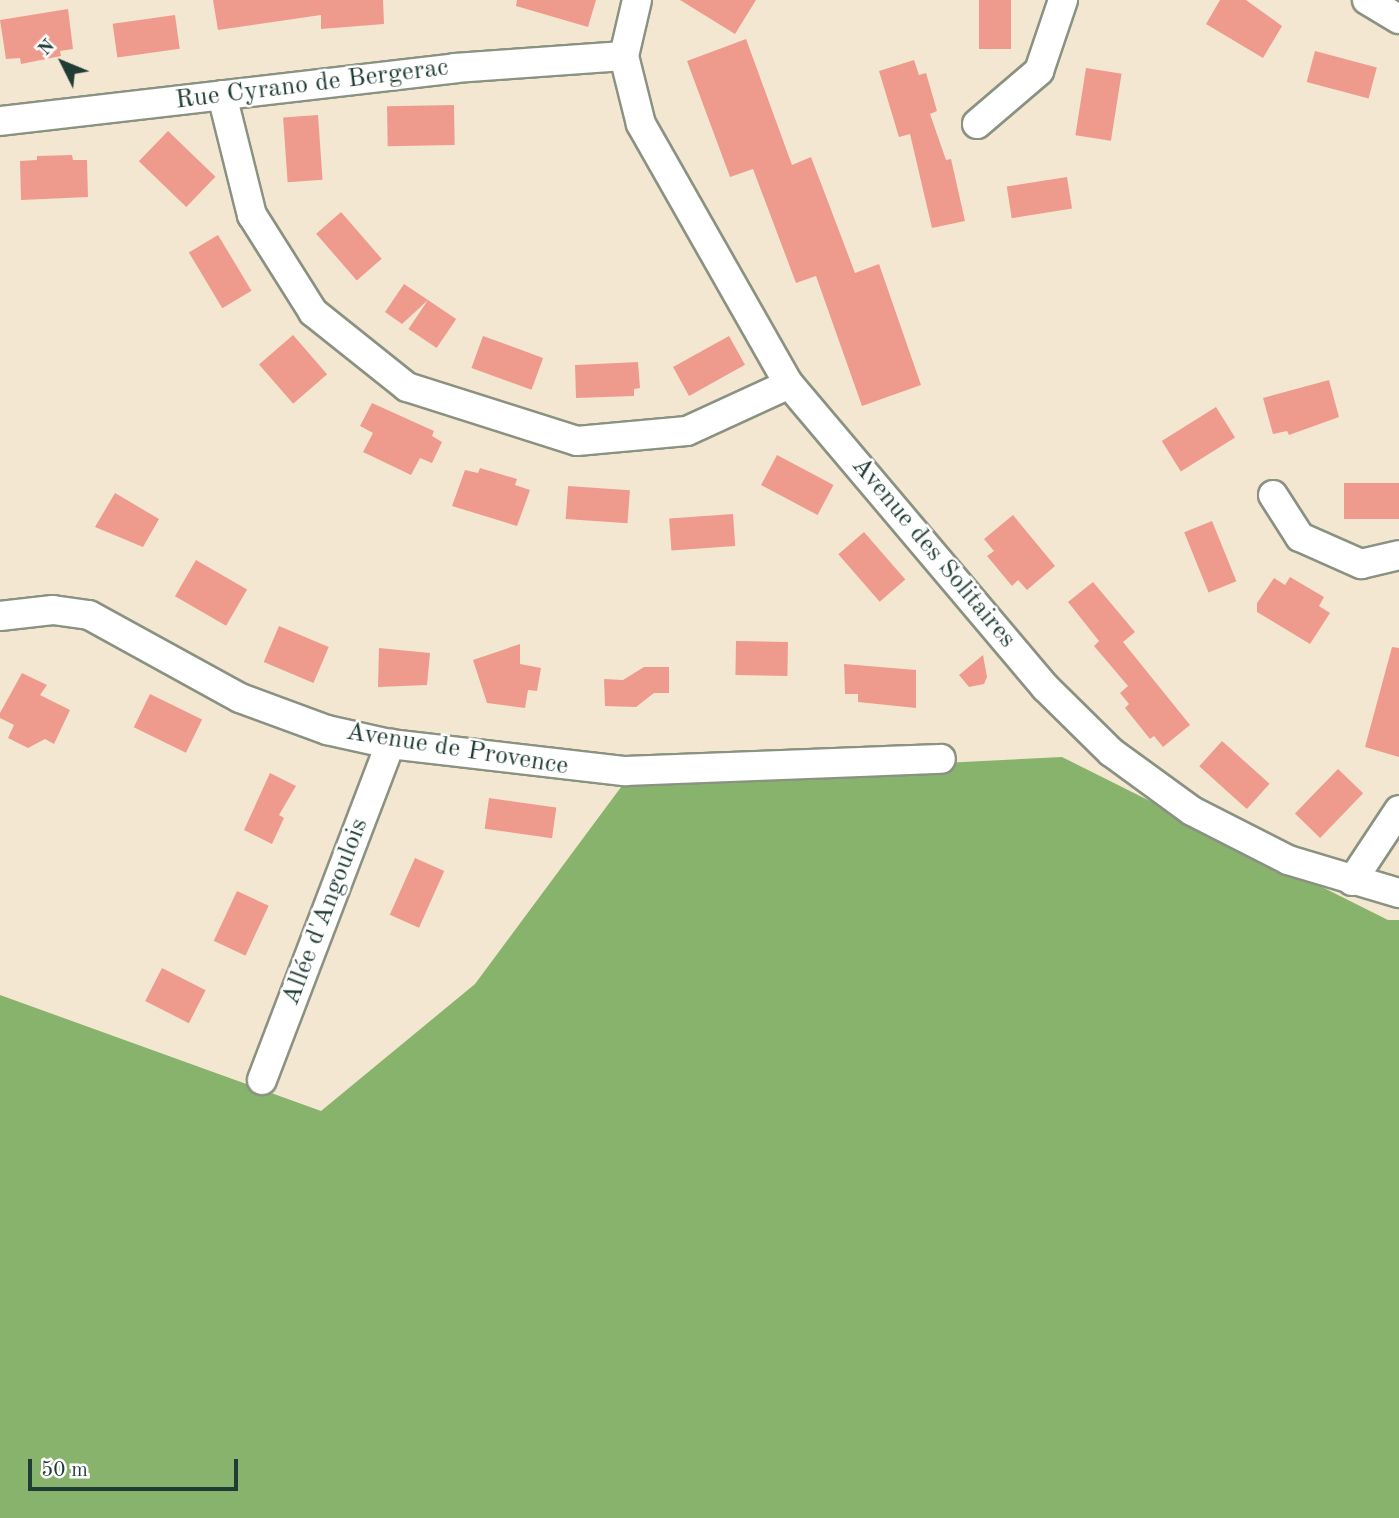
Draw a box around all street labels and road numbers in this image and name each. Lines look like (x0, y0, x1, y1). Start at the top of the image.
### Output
street label: Rue Cyrano de Bergerac (174, 53, 450, 117)
street label: Avenue des Solitaires (844, 451, 1022, 655)
street label: Avenue de Provence (344, 717, 570, 783)
street label: Allée d'Angoulois (276, 814, 376, 1010)

